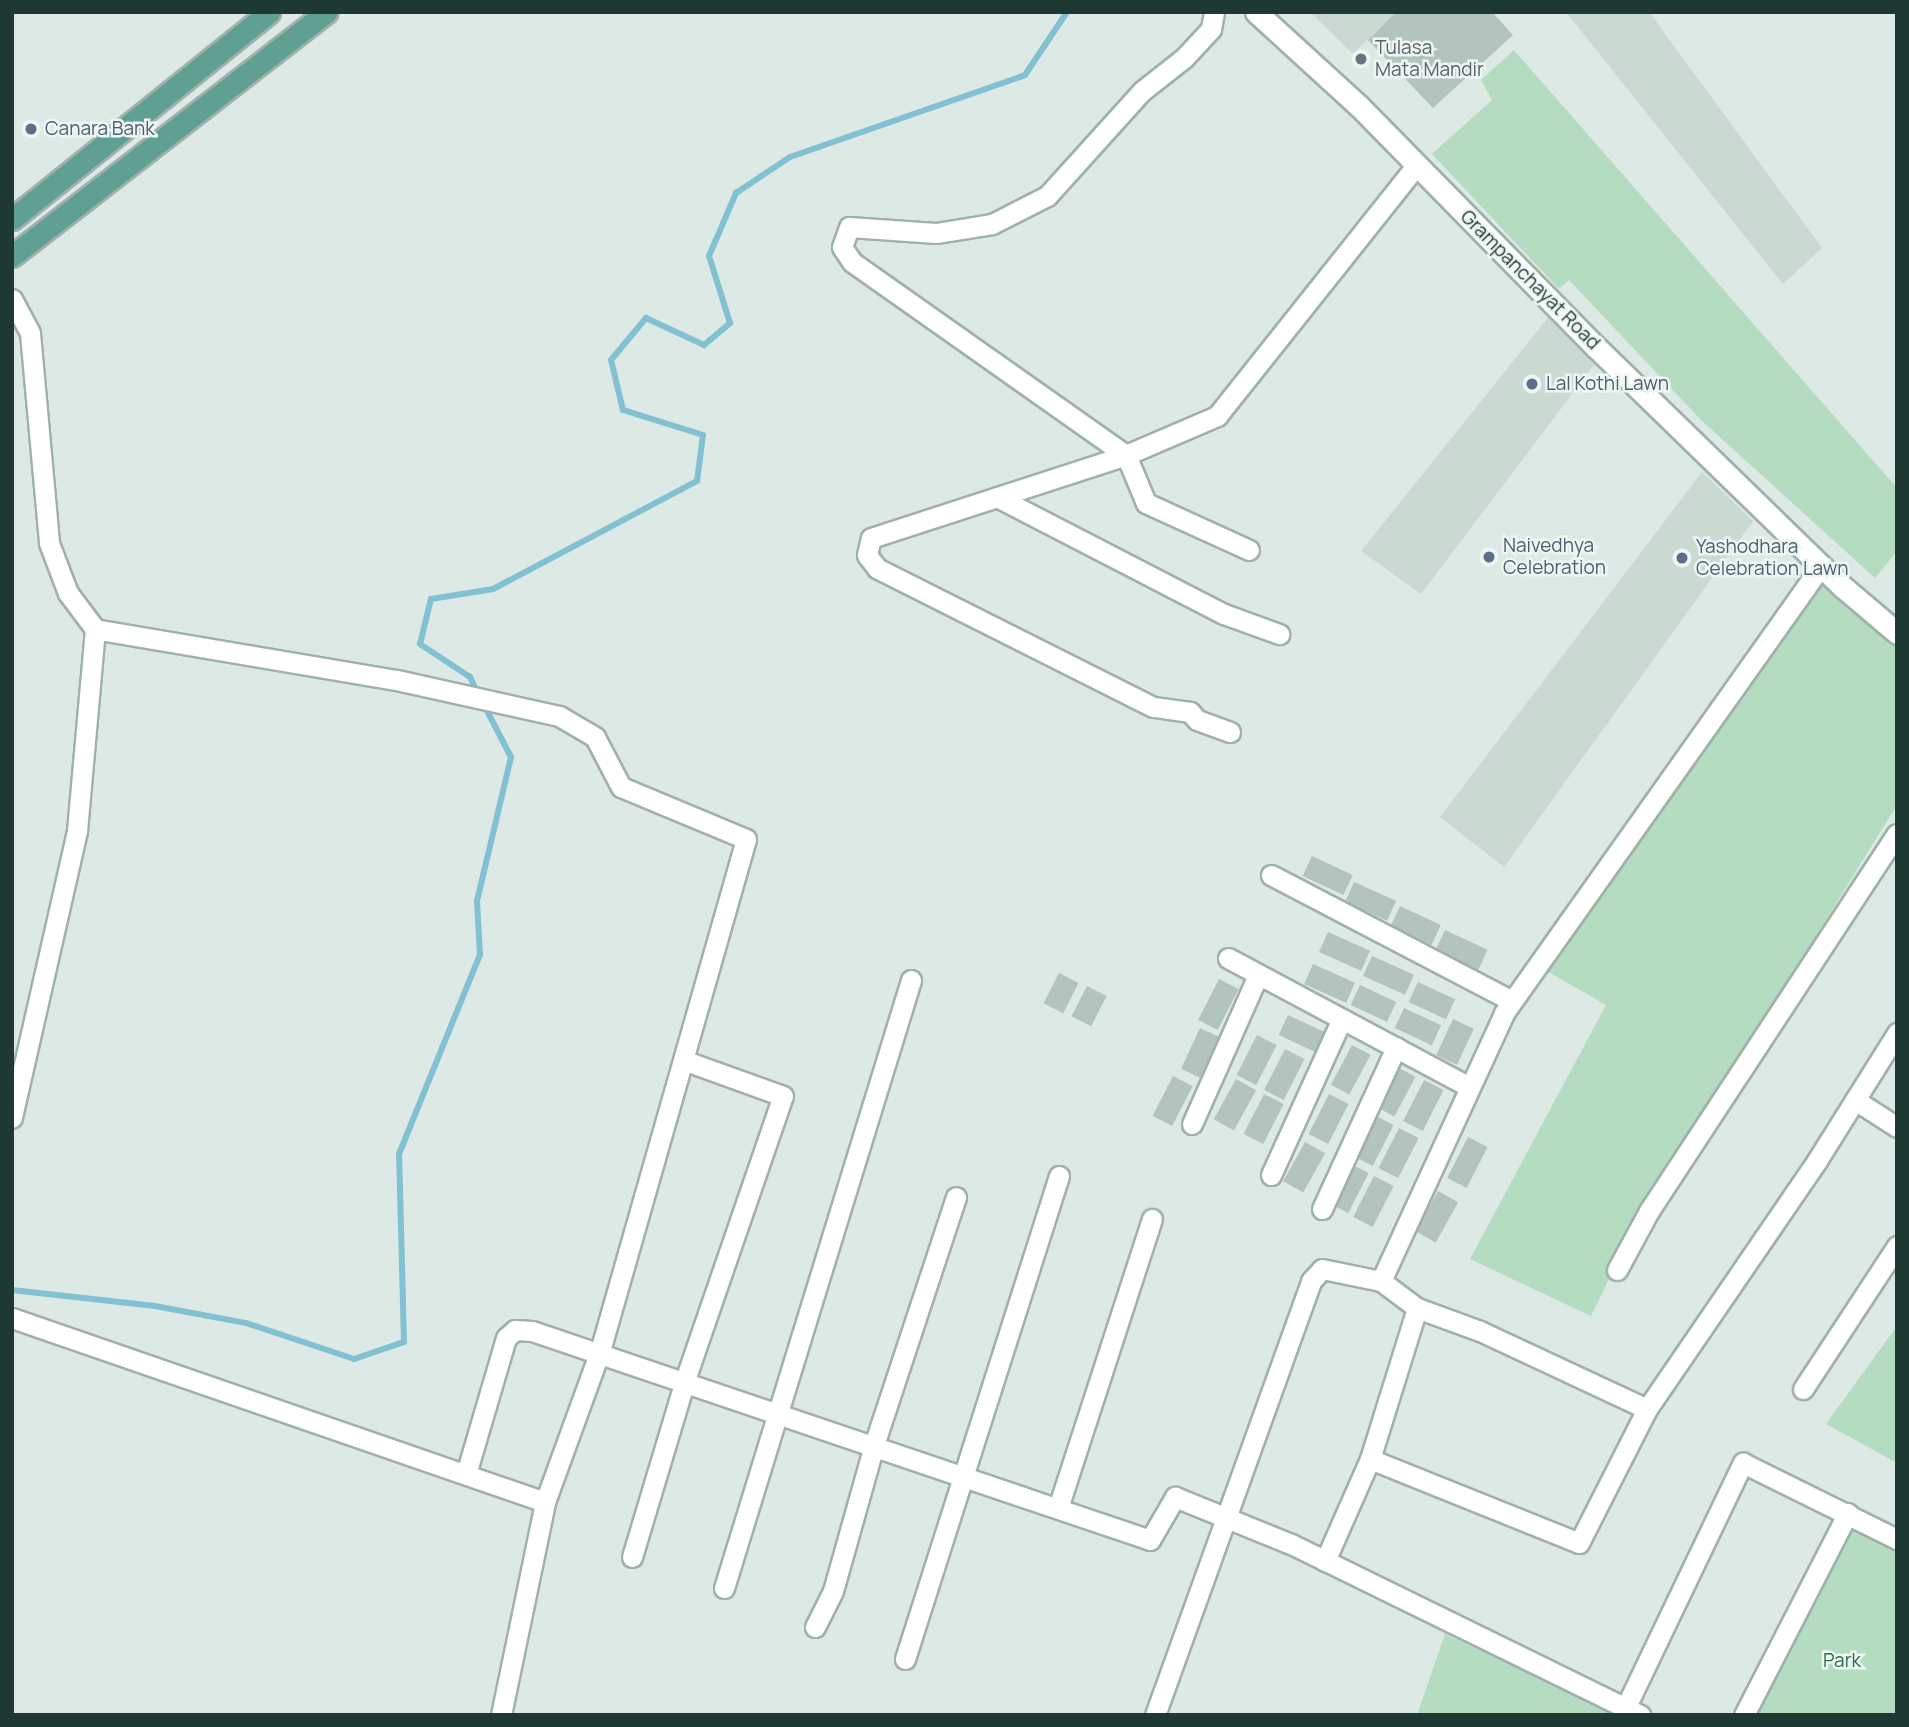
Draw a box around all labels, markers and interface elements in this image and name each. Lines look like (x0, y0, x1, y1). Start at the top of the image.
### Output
place label: Tulasa Mata Mandir (1375, 37, 1484, 81)
marker: Tulasa Mata Mandir (1353, 51, 1369, 67)
place label: Canara Bank (45, 118, 155, 140)
marker: Canara Bank (23, 121, 39, 137)
street label: Grampanchayat Road (1455, 205, 1605, 355)
place label: Lal Kothi Lawn (1546, 373, 1669, 395)
marker: Lal Kothi Lawn (1524, 376, 1540, 392)
place label: Naivedhya Celebration (1503, 535, 1606, 579)
place label: Yashodhara Celebration Lawn (1696, 536, 1849, 580)
marker: Naivedhya Celebration (1481, 549, 1497, 565)
marker: Yashodhara Celebration Lawn (1674, 550, 1690, 566)
park label: Park (1823, 1650, 1861, 1672)

